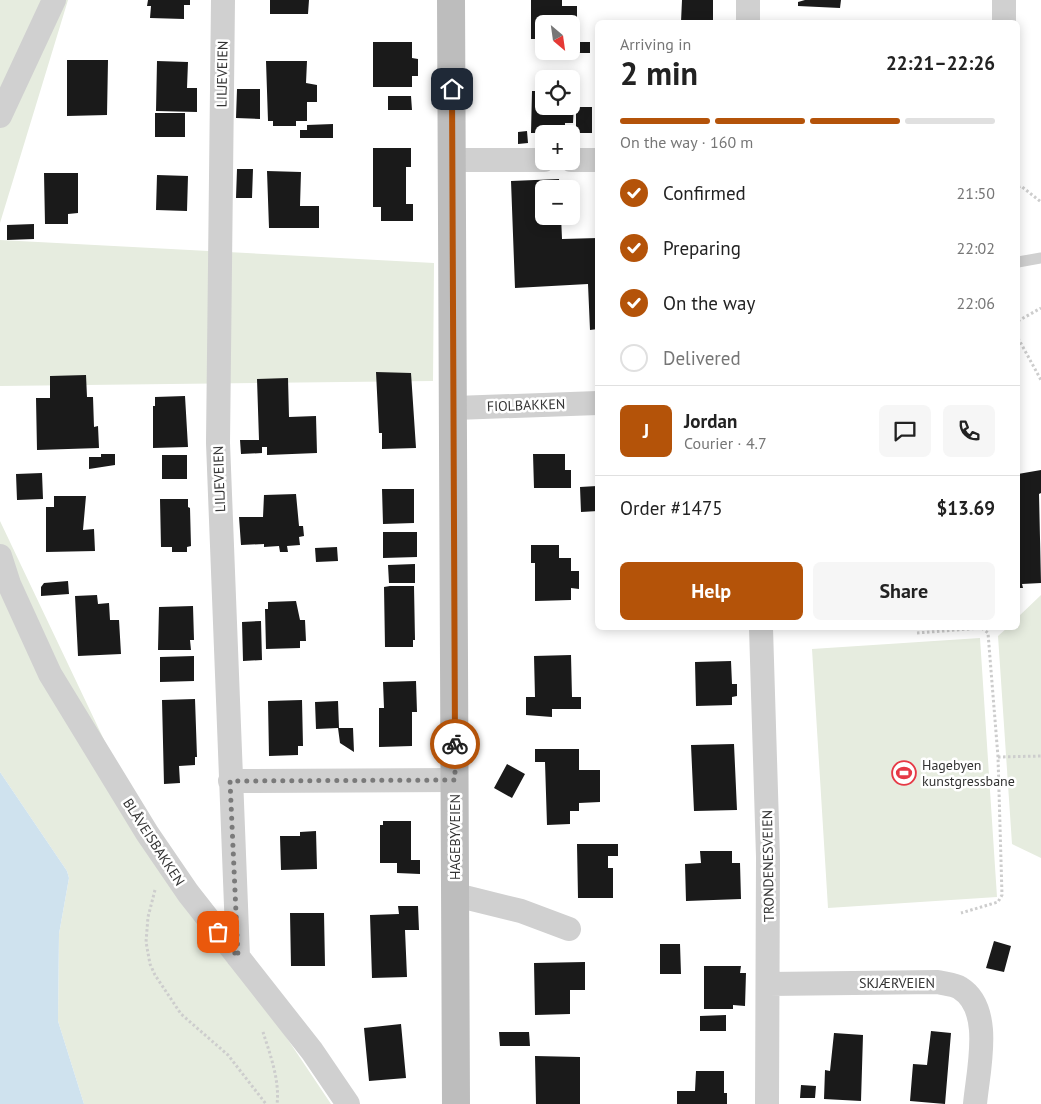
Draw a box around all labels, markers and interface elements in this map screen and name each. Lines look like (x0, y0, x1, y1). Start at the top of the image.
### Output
north arrow (535, 15, 580, 60)
map controls (535, 15, 580, 225)
text: Arriving in (620, 34, 691, 54)
street label: LILJEVEIEN (212, 41, 232, 107)
text: 22:21–22:26 (886, 51, 995, 75)
text: 2 min (620, 52, 698, 94)
pin (431, 68, 473, 110)
button: locate (535, 70, 580, 115)
icon: home (438, 75, 466, 103)
button: + (535, 125, 580, 170)
text: On the way · 160 m (620, 132, 753, 152)
icon: check (620, 179, 648, 207)
button: − (535, 180, 580, 225)
text: Confirmed (663, 181, 746, 205)
text: 21:50 (957, 183, 995, 203)
icon: check (620, 234, 648, 262)
text: Preparing (663, 236, 741, 260)
text: 22:02 (957, 238, 995, 258)
icon: check (620, 289, 648, 317)
text: On the way (663, 291, 755, 315)
text: 22:06 (957, 293, 995, 313)
text: Delivered (663, 346, 741, 370)
street label: FIOLBAKKEN (486, 395, 566, 415)
button: chat (879, 405, 931, 457)
button: phone (943, 405, 995, 457)
text: Jordan (684, 409, 737, 433)
text: J (643, 419, 649, 443)
text: Courier · 4.7 (684, 433, 767, 453)
street label: LILJEVEIEN (209, 445, 229, 513)
text: Order #1475 (620, 496, 723, 520)
text: $13.69 (936, 496, 995, 520)
button: Help (620, 562, 803, 620)
button: Share (813, 562, 995, 620)
courier (430, 719, 480, 769)
icon: bike (441, 730, 469, 758)
place label: Hagebyen kunstgressbane (922, 756, 1015, 790)
sports icon: Hagebyen kunstgressbane (891, 760, 917, 786)
street label: HAGEBYVEIEN (446, 794, 464, 880)
street label: BLÅVEISBAKKEN (119, 795, 189, 889)
street label: TRONDENESVEIEN (758, 810, 778, 922)
pin (197, 911, 239, 953)
icon: bag (204, 918, 232, 946)
street label: SKJÆRVEIEN (859, 974, 935, 992)

